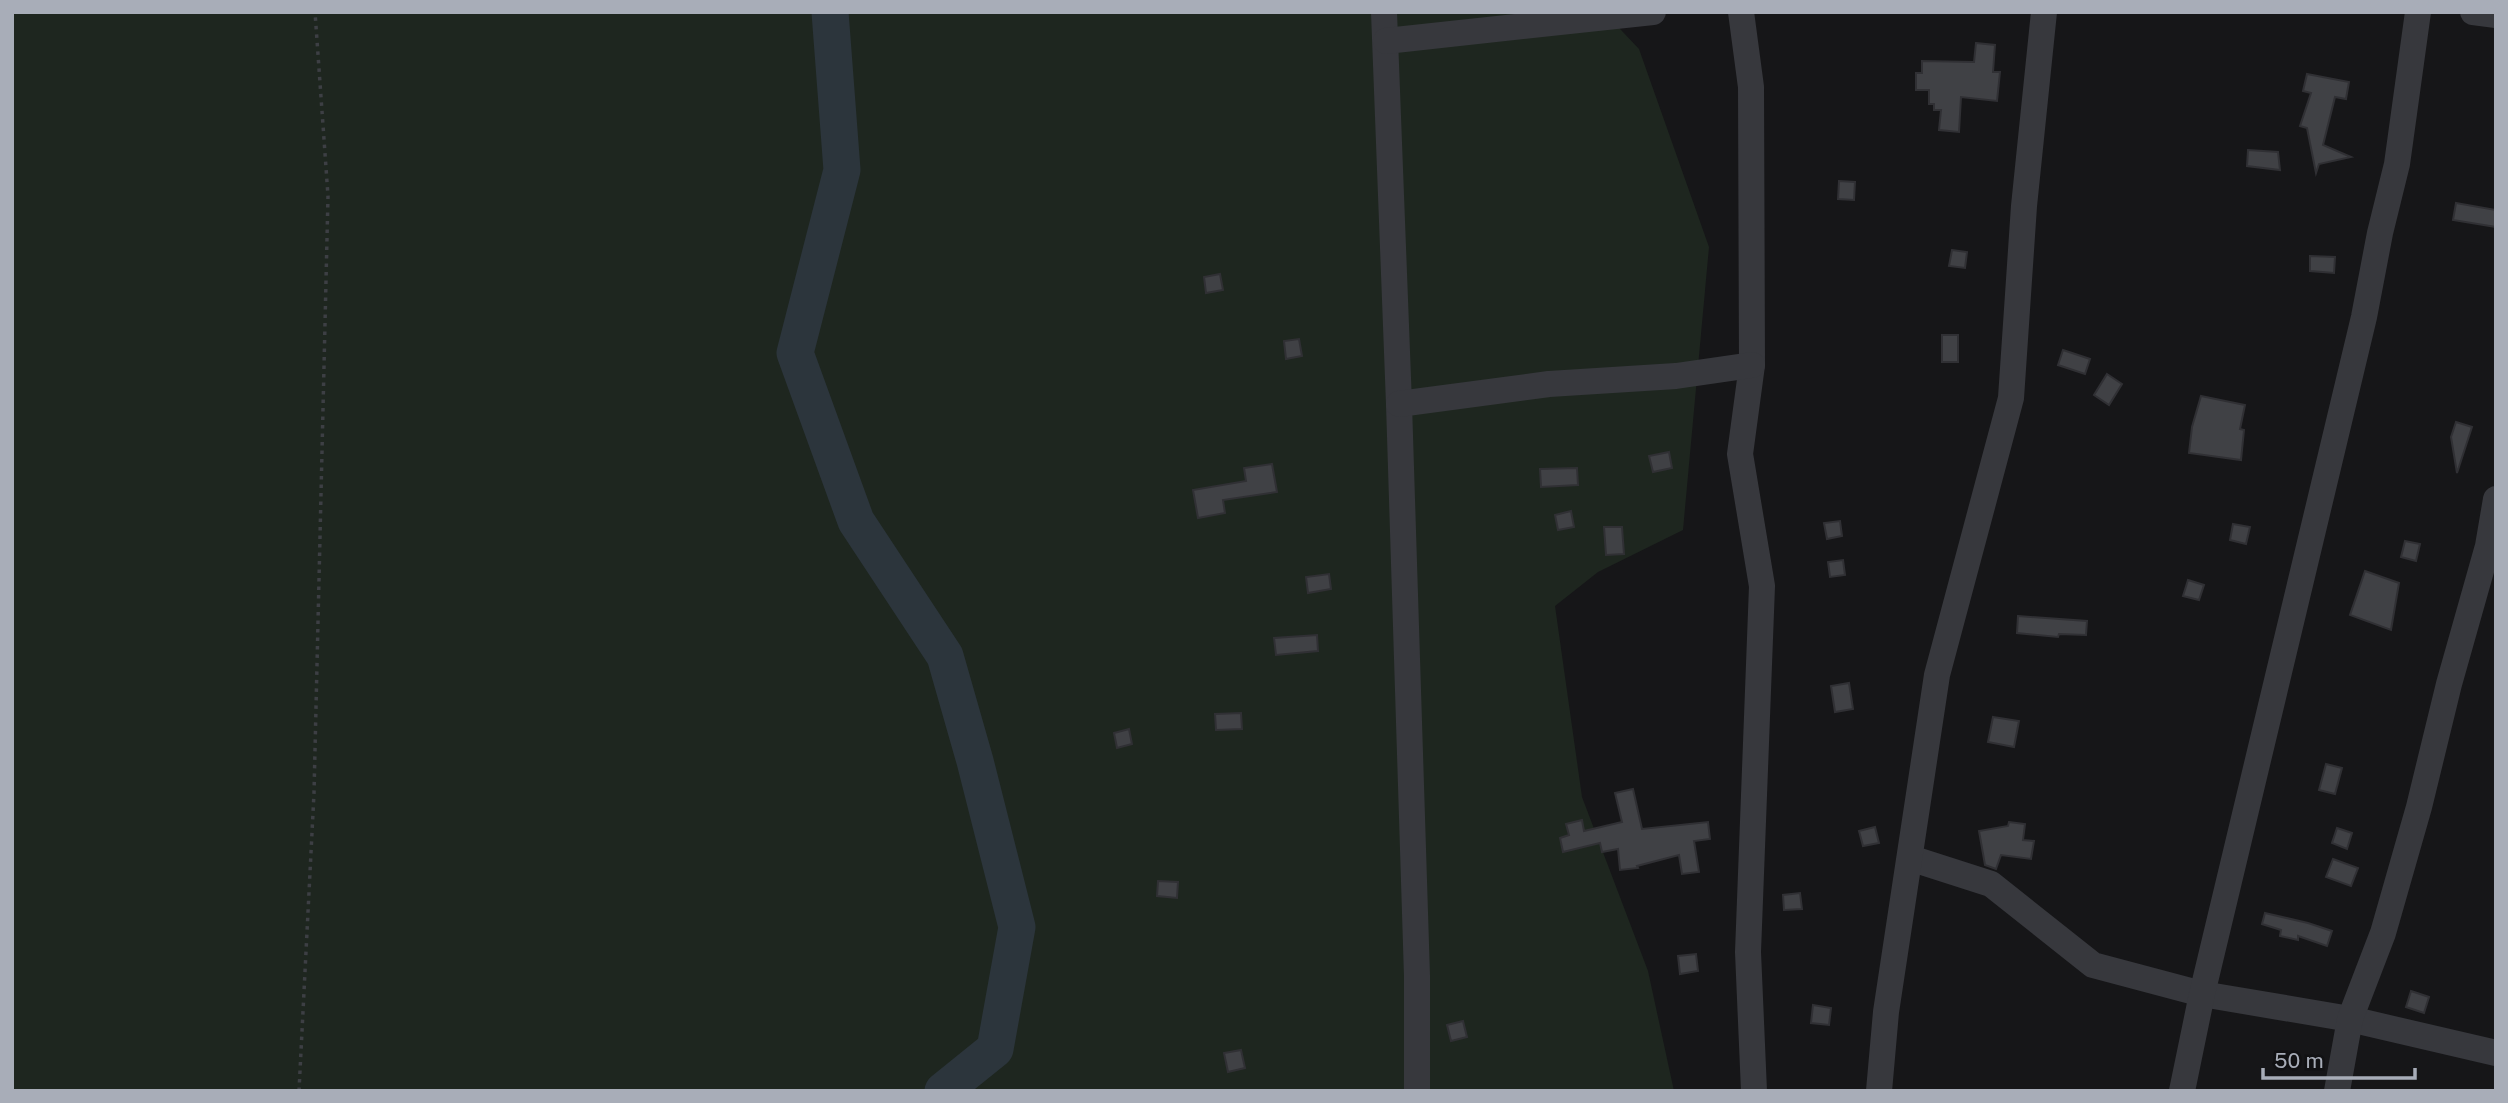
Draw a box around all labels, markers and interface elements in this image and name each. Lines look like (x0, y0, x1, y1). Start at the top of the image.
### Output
scale bar (2263, 1036, 2415, 1080)
text: 50 m (2274, 1048, 2324, 1073)

